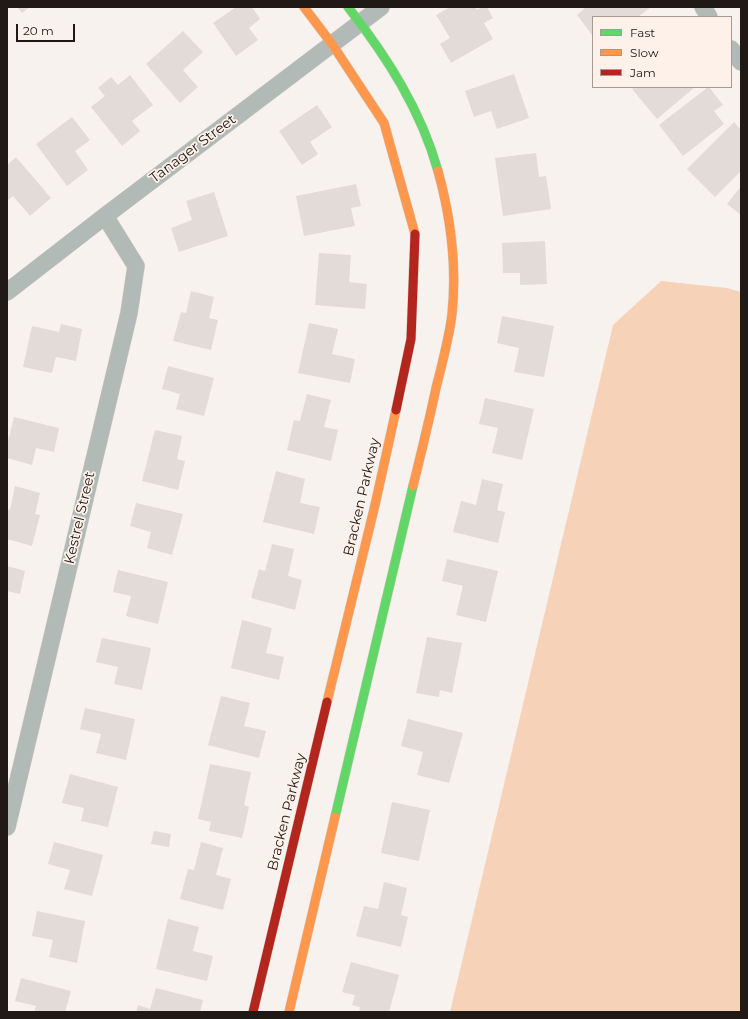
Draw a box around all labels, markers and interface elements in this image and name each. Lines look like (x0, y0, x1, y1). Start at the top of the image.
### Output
scale bar (18, 16, 77, 42)
legend (592, 16, 732, 88)
text: 20 m (23, 23, 54, 38)
text: Fast (630, 25, 655, 40)
text: Slow (630, 45, 659, 60)
text: Jam (630, 65, 656, 80)
street label: Tanager Street (147, 111, 239, 187)
street label: Bracken Parkway (340, 436, 384, 558)
street label: Kestrel Street (61, 470, 99, 566)
street label: Bracken Parkway (264, 752, 310, 872)

